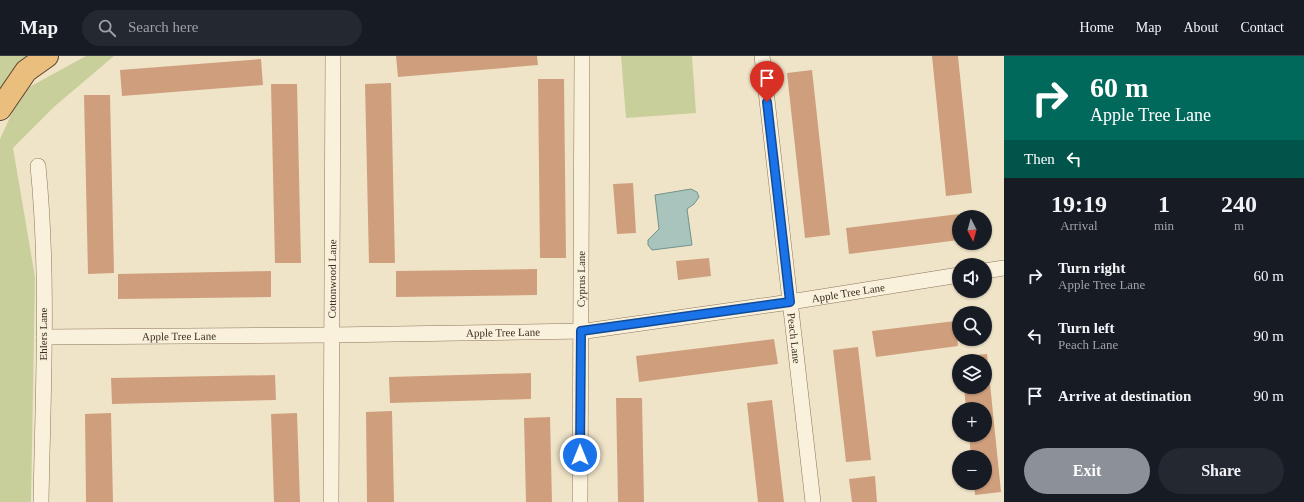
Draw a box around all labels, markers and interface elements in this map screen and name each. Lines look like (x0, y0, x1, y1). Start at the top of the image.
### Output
search box (82, 10, 362, 46)
text: Map (20, 17, 58, 38)
icon: search (96, 17, 118, 39)
text: Search here (128, 19, 198, 35)
text: Home (1080, 20, 1114, 35)
text: Map (1136, 20, 1161, 35)
text: About (1183, 20, 1218, 35)
text: Contact (1240, 20, 1284, 35)
pin (750, 61, 784, 102)
icon: arrive (756, 67, 778, 89)
icon: right (1024, 72, 1076, 124)
text: 60 m (1090, 72, 1148, 103)
text: Apple Tree Lane (1090, 105, 1211, 125)
icon: left (1063, 148, 1085, 170)
text: Then (1024, 151, 1055, 167)
text: 19:19 (1051, 191, 1107, 217)
text: 1 (1158, 191, 1170, 217)
text: 240 (1221, 191, 1257, 217)
north arrow (952, 210, 992, 250)
map controls (952, 210, 992, 490)
text: Arrival (1060, 218, 1098, 233)
text: min (1154, 218, 1174, 233)
text: m (1234, 218, 1244, 233)
street label: Cottonwood Lane (326, 239, 338, 319)
street label: Cyprus Lane (575, 251, 587, 307)
button: sound (952, 258, 992, 298)
text: Turn right (1058, 260, 1125, 276)
icon: right (1024, 265, 1046, 287)
text: 60 m (1254, 268, 1284, 284)
text: Apple Tree Lane (1058, 277, 1145, 292)
street label: Apple Tree Lane (811, 281, 886, 304)
button: search (952, 306, 992, 346)
street label: Ehlers Lane (37, 307, 49, 360)
street label: Peach Lane (785, 312, 803, 364)
text: Turn left (1058, 320, 1115, 336)
icon: left (1024, 325, 1046, 347)
street label: Apple Tree Lane (466, 326, 540, 339)
text: 90 m (1254, 328, 1284, 344)
street label: Apple Tree Lane (142, 330, 216, 342)
text: Peach Lane (1058, 337, 1118, 352)
button: layers (952, 354, 992, 394)
icon: arrive (1024, 385, 1046, 407)
text: Arrive at destination (1058, 388, 1191, 404)
text: 90 m (1254, 388, 1284, 404)
button: + (952, 402, 992, 442)
position arrow (559, 434, 601, 476)
button: Exit (1024, 448, 1150, 494)
button: Share (1158, 448, 1284, 494)
button: − (952, 450, 992, 490)

